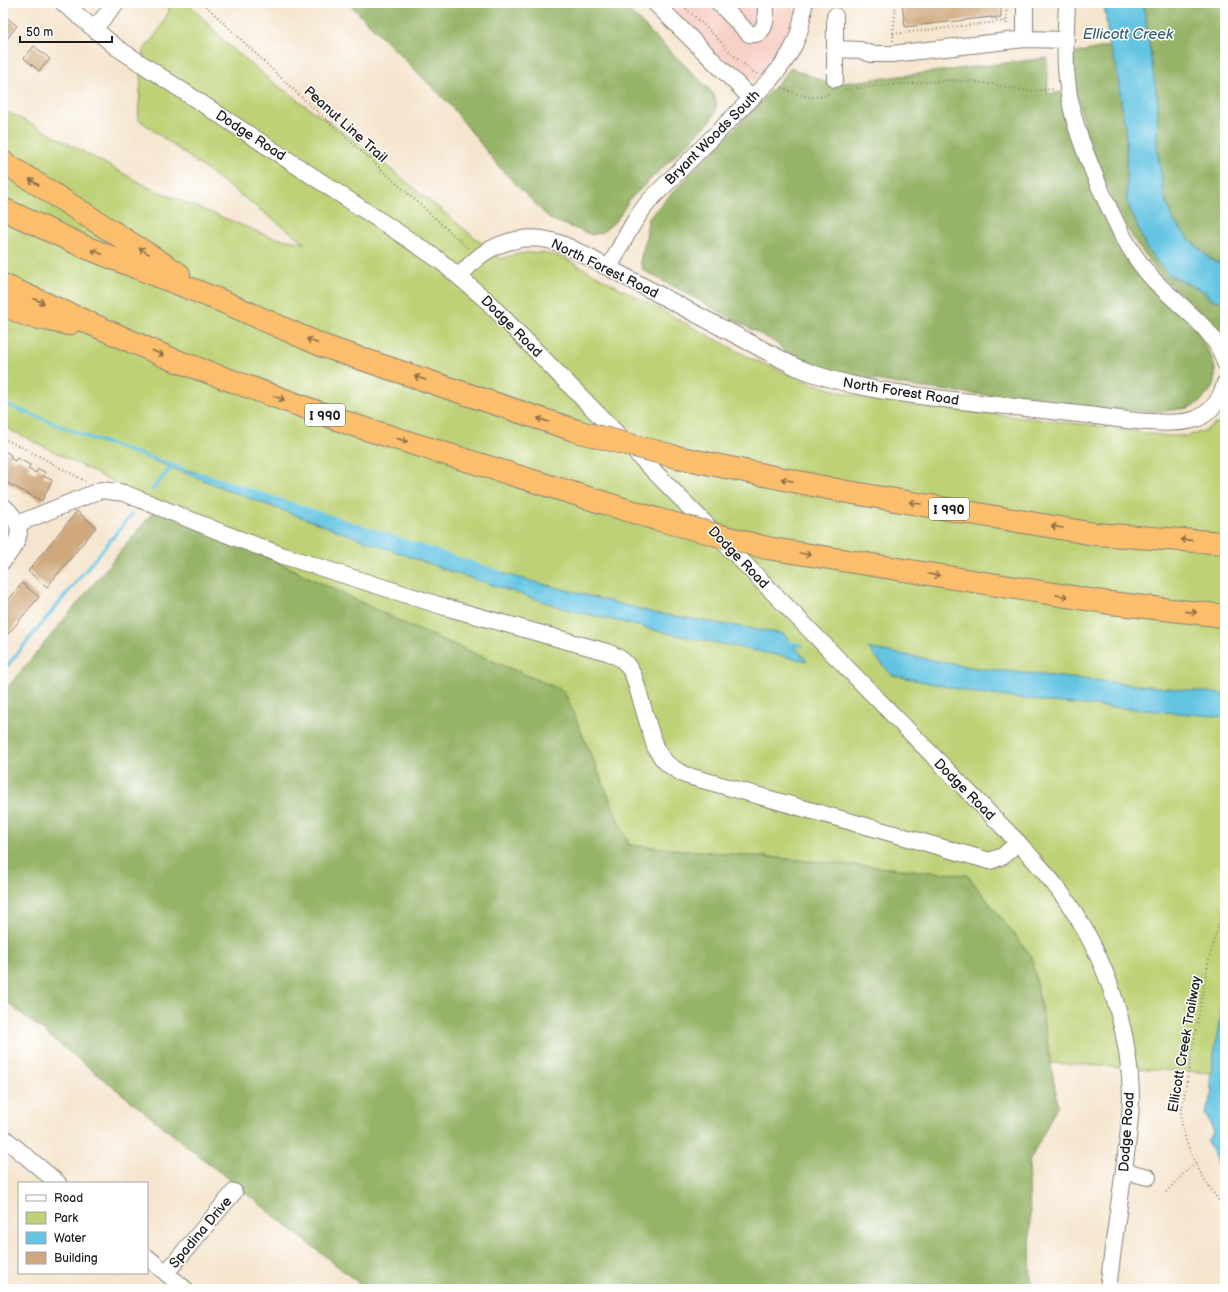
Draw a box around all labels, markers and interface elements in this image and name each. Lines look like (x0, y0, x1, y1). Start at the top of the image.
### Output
scale bar (20, 18, 112, 44)
text: 50 m (26, 25, 53, 40)
water label: Ellicott Creek (1083, 25, 1174, 44)
street label: Peanut Line Trail (301, 83, 391, 166)
street label: Bryant Woods South (661, 86, 763, 188)
street label: Dodge Road (213, 106, 289, 164)
one-way arrow (29, 178, 40, 186)
street label: North Forest Road (548, 235, 661, 302)
one-way arrow (91, 247, 103, 255)
one-way arrow (138, 247, 150, 255)
street label: Dodge Road (477, 292, 546, 361)
one-way arrow (32, 297, 44, 305)
one-way arrow (307, 337, 319, 344)
one-way arrow (151, 350, 163, 357)
one-way arrow (414, 374, 426, 382)
street label: North Forest Road (842, 374, 960, 409)
one-way arrow (273, 395, 285, 403)
road number: I 990 (305, 404, 345, 426)
one-way arrow (537, 416, 550, 423)
one-way arrow (396, 437, 408, 445)
one-way arrow (781, 475, 794, 483)
road number: I 990 (929, 498, 969, 520)
one-way arrow (909, 499, 922, 507)
street label: Dodge Road (705, 523, 773, 592)
one-way arrow (1051, 523, 1064, 531)
one-way arrow (1180, 537, 1193, 544)
one-way arrow (798, 550, 811, 558)
one-way arrow (927, 571, 940, 579)
one-way arrow (1055, 592, 1068, 600)
one-way arrow (1184, 608, 1197, 616)
street label: Dodge Road (930, 755, 999, 824)
street label: Ellicott Creek Trailway (1164, 974, 1205, 1114)
street label: Dodge Road (1115, 1092, 1138, 1173)
legend (18, 1182, 148, 1274)
text: Road (54, 1191, 83, 1206)
street label: Spadina Drive (165, 1193, 235, 1272)
text: Park (54, 1211, 78, 1226)
text: Water (54, 1231, 86, 1246)
text: Building (54, 1251, 98, 1266)

